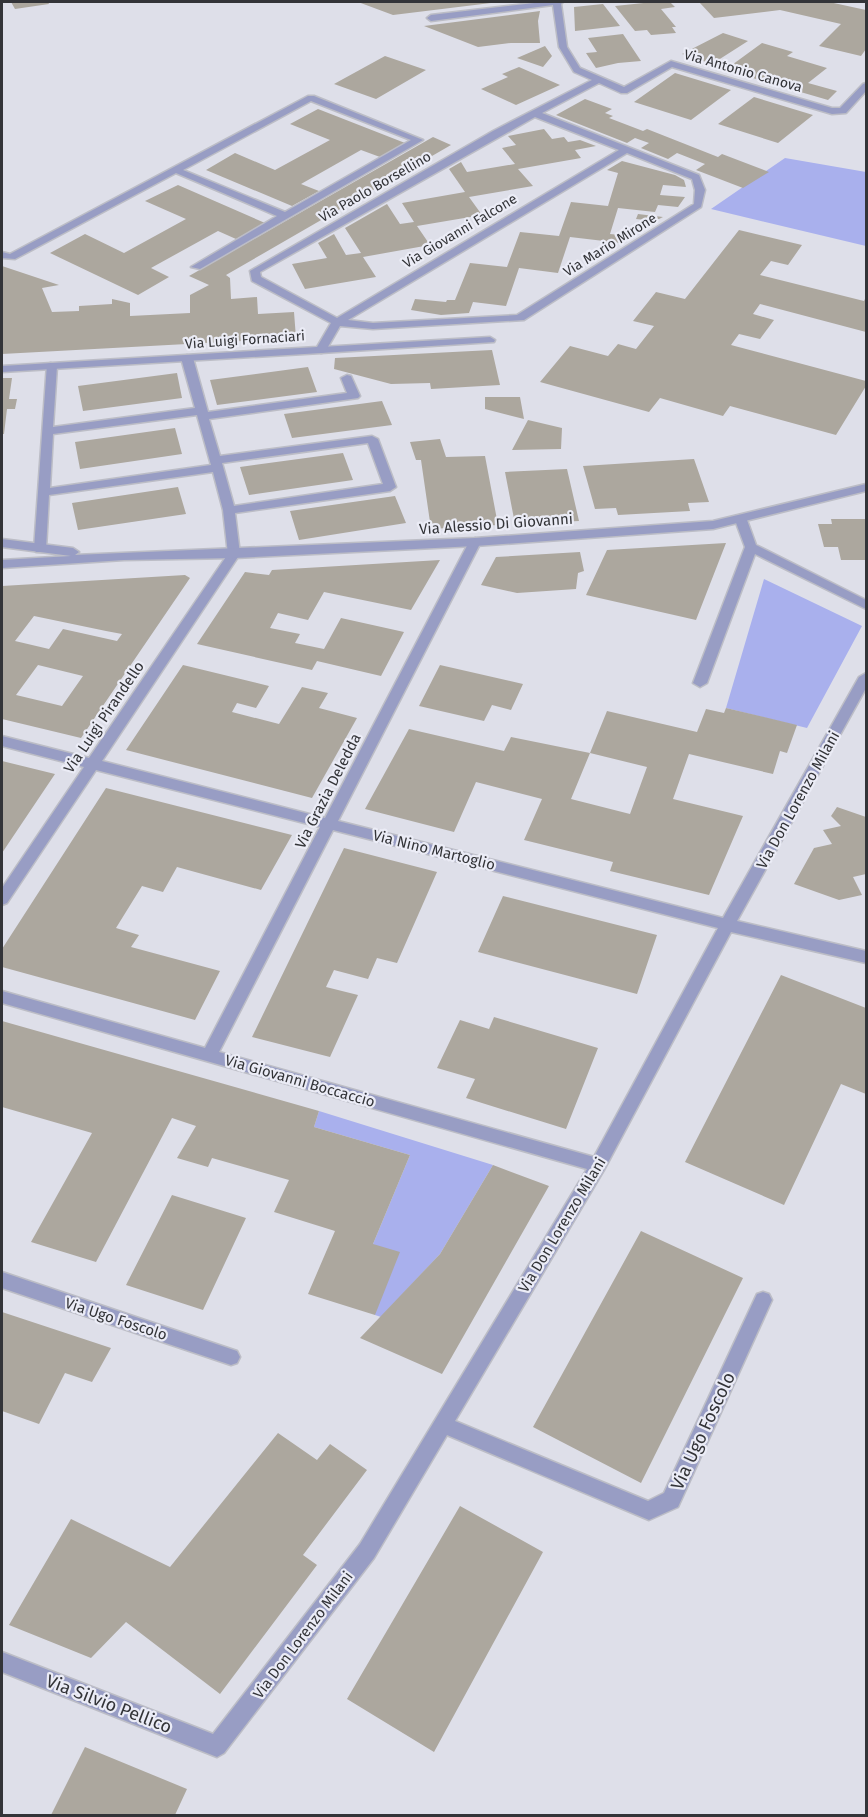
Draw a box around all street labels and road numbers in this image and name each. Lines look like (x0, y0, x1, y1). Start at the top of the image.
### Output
street label: Via Antonio Canova (682, 46, 804, 96)
street label: Via Paolo Borsellino (316, 148, 434, 226)
street label: Via Giovanni Falcone (400, 190, 520, 272)
street label: Via Mario Mirone (560, 210, 660, 280)
street label: Via Luigi Fornaciari (184, 327, 306, 353)
street label: Via Alessio Di Giovanni (419, 510, 573, 538)
street label: Via Luigi Pirandello (60, 658, 148, 776)
street label: Via Don Lorenzo Milani (753, 728, 843, 872)
street label: Via Grazia Deledda (291, 730, 365, 852)
street label: Via Nino Martoglio (371, 826, 497, 874)
street label: Via Giovanni Boccaccio (223, 1051, 377, 1111)
street label: Via Don Lorenzo Milani (514, 1154, 610, 1296)
street label: Via Ugo Foscolo (63, 1294, 169, 1344)
street label: Via Ugo Foscolo (666, 1369, 740, 1493)
street label: Via Don Lorenzo Milani (249, 1568, 357, 1702)
street label: Via Silvio Pellico (43, 1670, 175, 1738)

